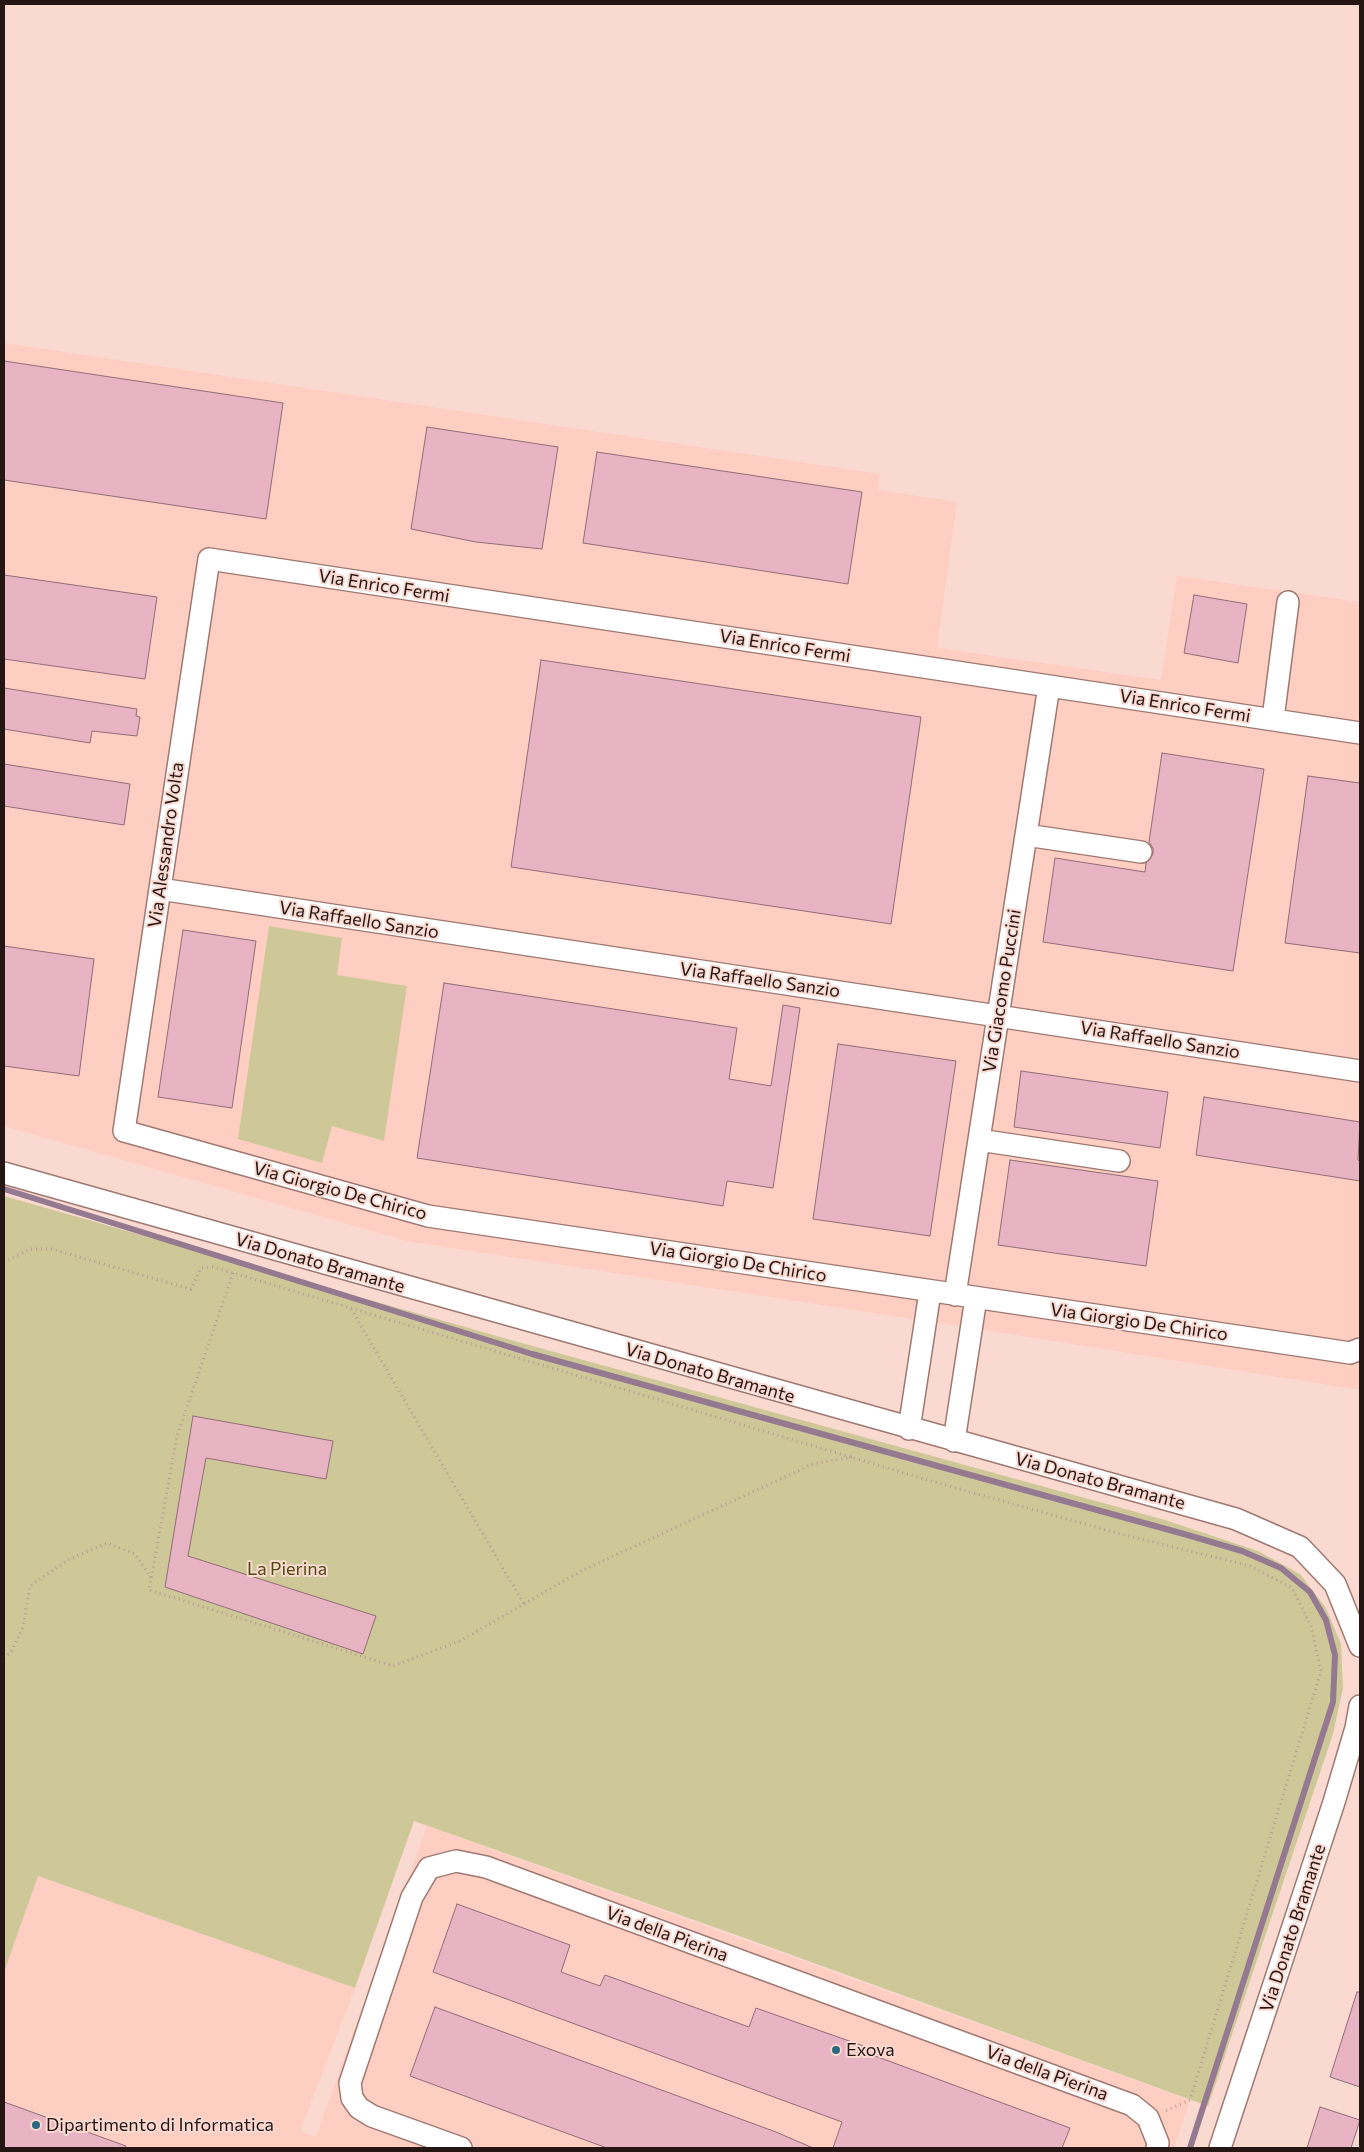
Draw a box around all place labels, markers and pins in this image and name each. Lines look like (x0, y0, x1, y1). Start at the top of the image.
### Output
place label: Exova (846, 2039, 895, 2061)
marker: Exova (830, 2044, 842, 2056)
place label: Dipartimento di Informatica (46, 2114, 274, 2136)
marker: Dipartimento di Informatica (30, 2119, 42, 2131)

